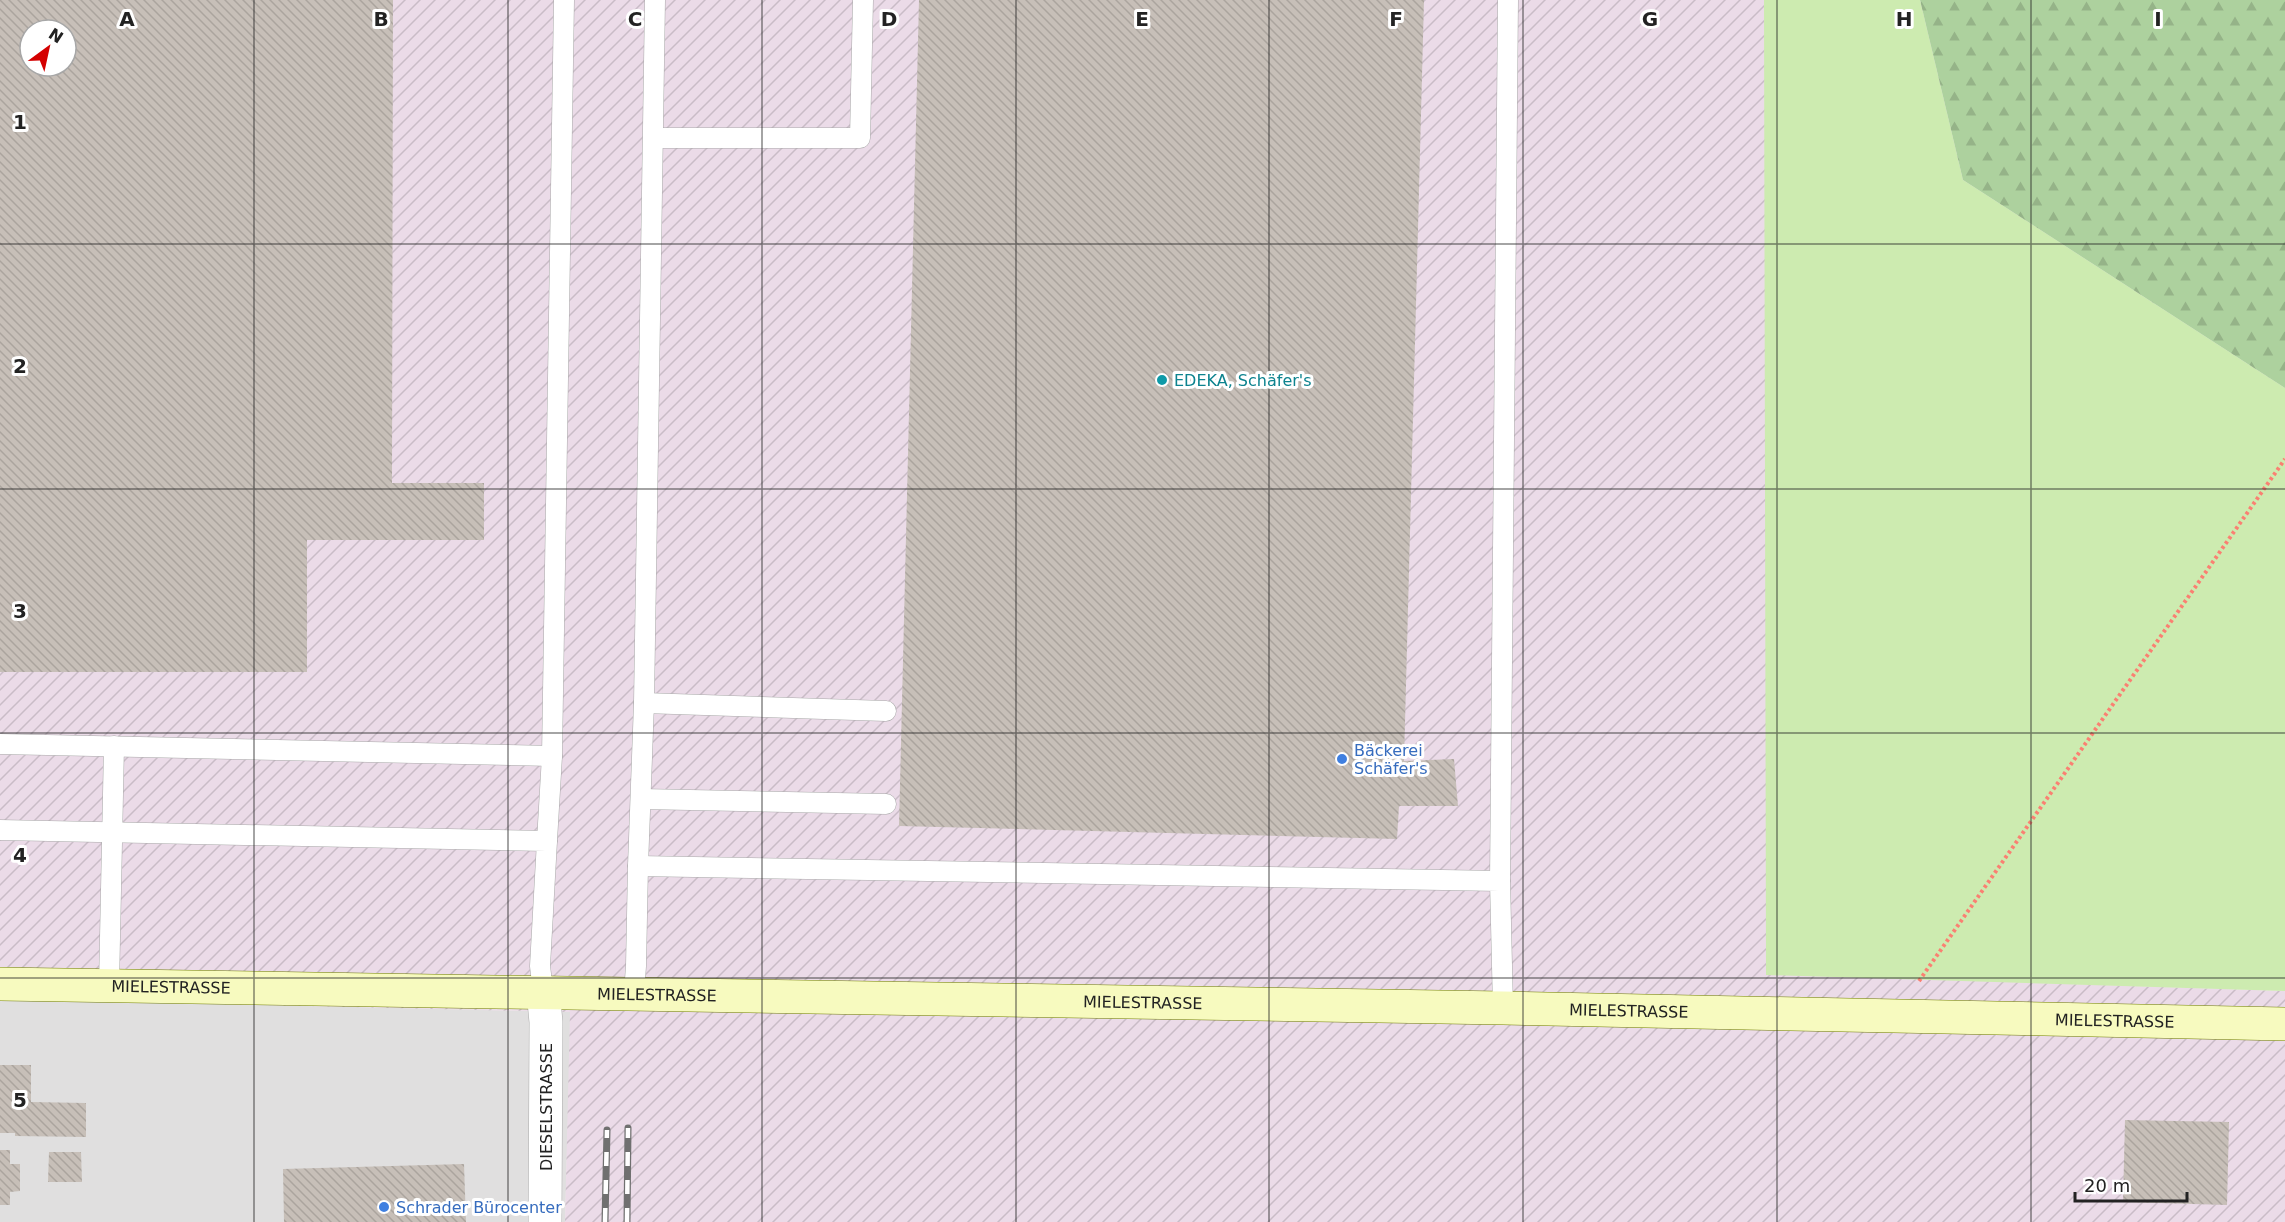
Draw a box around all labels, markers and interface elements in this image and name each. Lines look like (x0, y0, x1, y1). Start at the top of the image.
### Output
text: A (119, 7, 135, 31)
text: B (373, 7, 389, 31)
text: C (628, 7, 642, 31)
text: D (881, 7, 897, 31)
text: E (1135, 7, 1149, 31)
text: F (1389, 7, 1403, 31)
text: G (1642, 7, 1658, 31)
text: H (1896, 7, 1912, 31)
text: I (2154, 7, 2162, 31)
north arrow (18, 18, 78, 78)
text: N (45, 24, 67, 47)
text: 1 (13, 110, 27, 134)
text: 2 (13, 354, 27, 378)
place label: EDEKA, Schäfer's (1174, 371, 1312, 390)
marker: EDEKA, Schäfer's (1155, 373, 1169, 387)
text: 3 (13, 599, 27, 623)
place label: Bäckerei Schäfer's (1354, 741, 1428, 778)
marker: Bäckerei Schäfer's (1335, 752, 1349, 766)
text: 4 (13, 843, 27, 867)
street label: MIELESTRASSE (111, 977, 231, 998)
street label: MIELESTRASSE (597, 985, 717, 1005)
street label: MIELESTRASSE (1083, 992, 1203, 1013)
street label: MIELESTRASSE (1569, 1000, 1689, 1022)
street label: MIELESTRASSE (2055, 1010, 2175, 1032)
street label: DIESELSTRASSE (537, 1043, 556, 1171)
text: 5 (13, 1088, 27, 1112)
scale bar (2075, 1165, 2188, 1203)
text: 20 m (2084, 1175, 2130, 1196)
place label: Schrader Bürocenter (396, 1198, 562, 1217)
marker: Schrader Bürocenter (377, 1200, 391, 1214)

